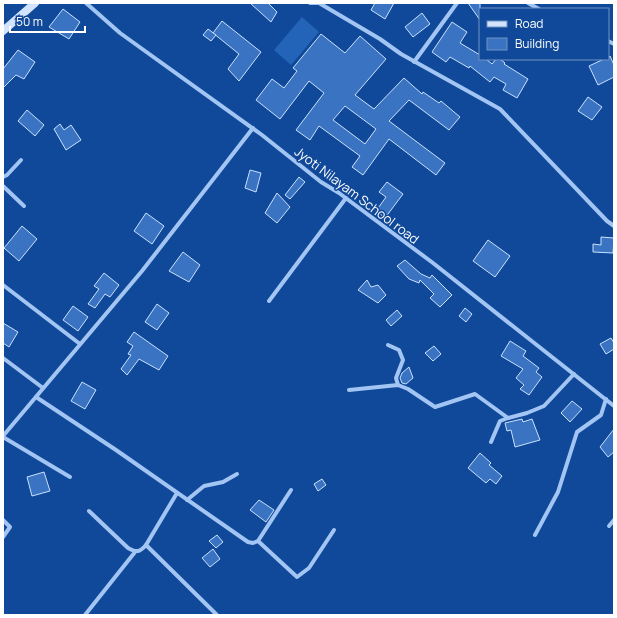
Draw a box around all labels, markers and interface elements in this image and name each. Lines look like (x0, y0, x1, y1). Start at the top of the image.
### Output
scale bar (10, 8, 85, 34)
legend (479, 8, 609, 60)
text: 50 m (16, 13, 43, 30)
text: Road (515, 15, 543, 32)
text: Building (515, 35, 559, 52)
street label: Jyoti Nilayam School road (291, 142, 423, 248)

